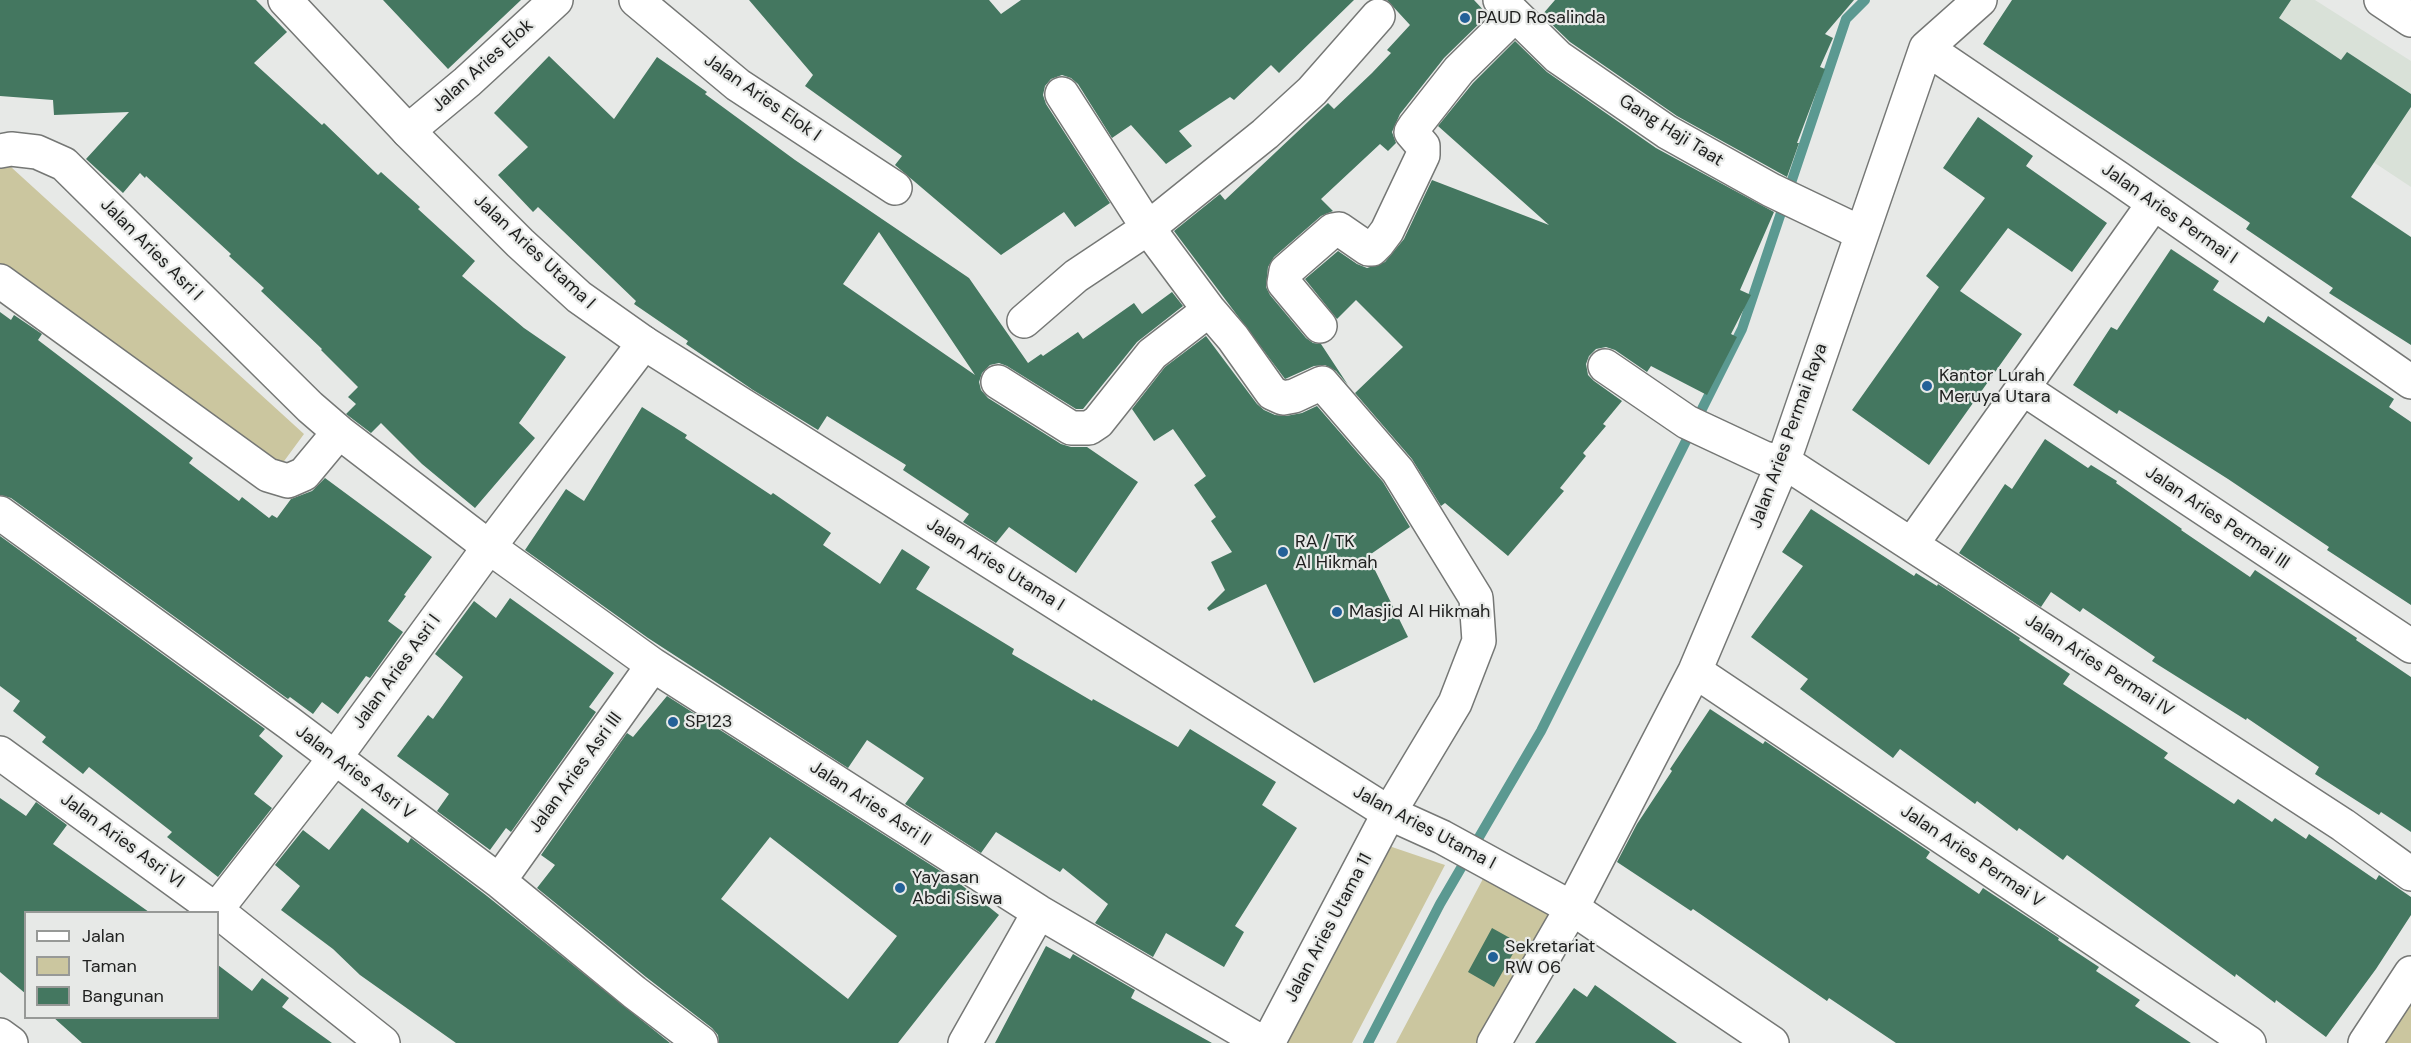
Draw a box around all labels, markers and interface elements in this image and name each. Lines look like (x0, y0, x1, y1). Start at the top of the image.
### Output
place label: PAUD Rosalinda (1477, 7, 1606, 29)
marker: PAUD Rosalinda (1458, 11, 1472, 25)
street label: Jalan Aries Elok (428, 15, 538, 117)
street label: Jalan Aries Elok I (699, 50, 825, 146)
street label: Gang Haji Taat (1615, 90, 1727, 172)
street label: Jalan Aries Permai I (2097, 159, 2241, 269)
street label: Jalan Aries Utama I (469, 190, 599, 314)
street label: Jalan Aries Asri I (95, 194, 207, 306)
street label: Jalan Aries Permai Raya (1745, 340, 1833, 532)
place label: Kantor Lurah Meruya Utara (1939, 365, 2050, 407)
marker: Kantor Lurah Meruya Utara (1920, 379, 1934, 393)
street label: Jalan Aries Permai III (2141, 462, 2293, 574)
street label: Jalan Aries Utama I (922, 514, 1068, 616)
place label: RA / TK Al Hikmah (1295, 531, 1378, 574)
marker: RA / TK Al Hikmah (1276, 545, 1290, 559)
place label: Masjid Al Hikmah (1349, 601, 1490, 623)
marker: Masjid Al Hikmah (1330, 605, 1344, 619)
street label: Jalan Aries Permai IV (2021, 610, 2177, 722)
street label: Jalan Aries Asri I (348, 611, 446, 733)
street label: Jalan Aries Asri III (525, 708, 627, 838)
place label: SP123 (685, 711, 733, 733)
marker: SP123 (666, 715, 680, 729)
street label: Jalan Aries Asri V (291, 721, 419, 825)
street label: Jalan Aries Asri II (805, 757, 935, 851)
street label: Jalan Aries Utama I (1349, 781, 1499, 875)
street label: Jalan Aries Asri VI (56, 789, 188, 893)
street label: Jalan Aries Permai V (1896, 801, 2048, 913)
street label: Jalan Aries Utama 11 (1281, 850, 1377, 1006)
place label: Yayasan Abdi Siswa (912, 867, 1002, 910)
marker: Yayasan Abdi Siswa (893, 881, 907, 895)
legend (24, 911, 219, 1019)
text: Jalan (82, 924, 125, 948)
place label: Sekretariat RW 06 (1505, 936, 1595, 978)
marker: Sekretariat RW 06 (1486, 950, 1500, 964)
text: Taman (82, 954, 137, 978)
text: Bangunan (82, 984, 164, 1008)

